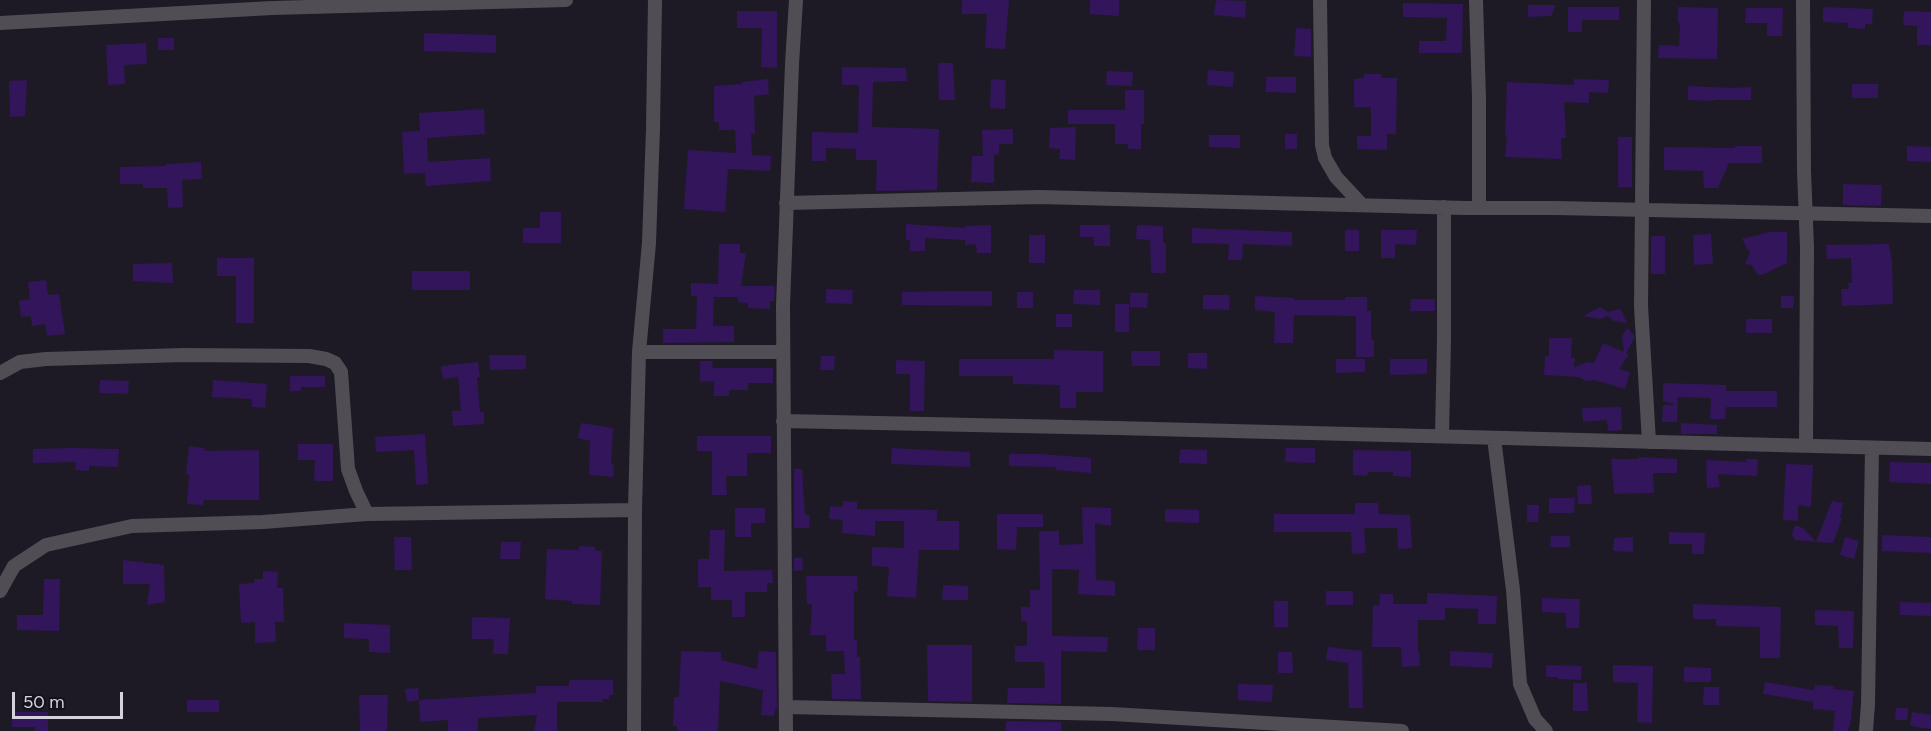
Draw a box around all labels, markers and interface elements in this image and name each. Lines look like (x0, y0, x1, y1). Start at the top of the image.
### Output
scale bar (15, 680, 126, 718)
text: 50 m (23, 691, 65, 713)

